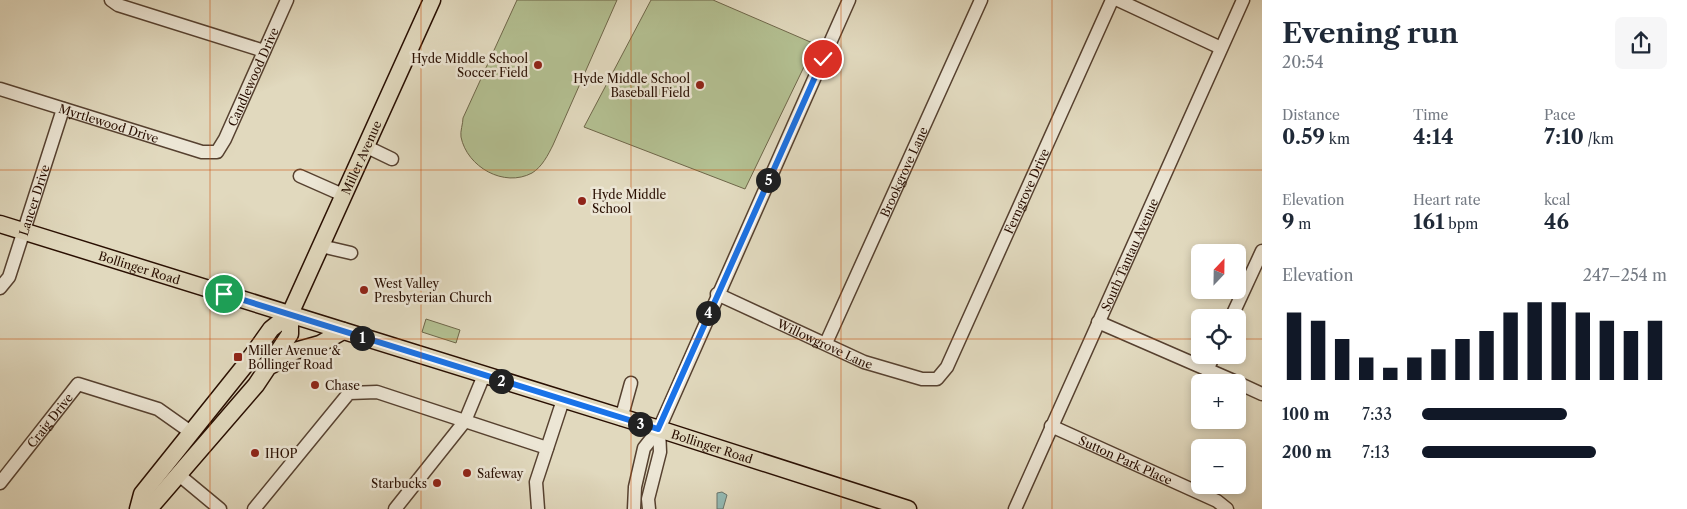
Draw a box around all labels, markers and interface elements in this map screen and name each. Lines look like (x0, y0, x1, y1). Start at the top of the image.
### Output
text: Evening run (1282, 16, 1458, 50)
button: share (1615, 17, 1667, 69)
street label: Candlewood Drive (224, 25, 281, 129)
pin (802, 38, 844, 80)
icon: check (809, 45, 837, 73)
place label: Hyde Middle School Soccer Field (411, 51, 529, 80)
text: 20:54 (1282, 52, 1324, 72)
marker: Hyde Middle School Soccer Field (532, 59, 544, 71)
place label: Hyde Middle School Baseball Field (573, 71, 691, 100)
marker: Hyde Middle School Baseball Field (694, 79, 706, 91)
street label: Myrtlewood Drive (57, 100, 161, 146)
text: Distance (1282, 106, 1340, 124)
text: Time (1413, 106, 1448, 124)
text: Pace (1544, 106, 1576, 124)
street label: Miller Avenue (338, 118, 384, 197)
street label: Brookgrove Lane (876, 124, 930, 219)
text: 0.59 (1282, 124, 1325, 149)
text: 4:14 (1413, 124, 1454, 149)
text: 7:10 (1544, 124, 1584, 149)
text: km (1325, 130, 1350, 148)
text: /km (1584, 130, 1614, 148)
street label: Ferngrove Drive (1000, 146, 1052, 236)
street label: Lancer Drive (15, 162, 52, 238)
pin: 5 (756, 168, 780, 192)
text: 5 (765, 171, 772, 189)
place label: Hyde Middle School (592, 187, 667, 216)
text: Elevation (1282, 191, 1345, 209)
text: Heart rate (1413, 191, 1480, 209)
text: kcal (1544, 191, 1570, 209)
marker: Hyde Middle School (576, 195, 588, 207)
street label: South Tantau Avenue (1097, 196, 1161, 313)
text: 9 (1282, 209, 1295, 234)
text: 161 (1413, 209, 1444, 234)
text: 46 (1544, 209, 1569, 234)
text: m (1295, 215, 1311, 233)
text: bpm (1444, 215, 1478, 233)
north arrow (1191, 244, 1246, 299)
map controls (1191, 244, 1246, 494)
street label: Bollinger Road (97, 248, 183, 287)
text: Elevation (1282, 265, 1353, 285)
text: 247–254 m (1583, 265, 1667, 285)
pin (203, 273, 245, 315)
place label: West Valley Presbyterian Church (373, 276, 492, 305)
icon: arrive (210, 280, 238, 308)
marker: West Valley Presbyterian Church (358, 284, 370, 296)
pin: 4 (696, 300, 720, 326)
text: 4 (704, 304, 713, 322)
button: locate (1191, 309, 1246, 364)
street label: Willowgrove Lane (774, 315, 875, 372)
pin: 1 (350, 326, 374, 350)
text: 1 (359, 329, 366, 347)
place label: Miller Avenue & Bollinger Road (248, 343, 341, 372)
marker: Miller Avenue & Bollinger Road (232, 351, 244, 363)
pin: 2 (488, 368, 514, 394)
text: 2 (497, 372, 506, 390)
button: + (1191, 374, 1246, 429)
place label: Chase (325, 378, 360, 393)
marker: Chase (309, 379, 321, 391)
street label: Craig Drive (23, 390, 76, 450)
text: 100 m (1282, 404, 1329, 424)
text: 7:33 (1362, 404, 1392, 424)
pin: 3 (628, 412, 652, 436)
text: 3 (637, 415, 644, 433)
street label: Bollinger Road (669, 426, 756, 466)
street label: Sutton Park Place (1077, 432, 1175, 488)
button: − (1191, 439, 1246, 494)
text: 200 m (1282, 442, 1332, 462)
text: 7:13 (1362, 442, 1390, 462)
place label: IHOP (265, 446, 298, 461)
marker: IHOP (249, 447, 261, 459)
place label: Safeway (477, 466, 524, 481)
marker: Safeway (461, 467, 473, 479)
place label: Starbucks (371, 476, 427, 491)
marker: Starbucks (431, 477, 443, 489)

